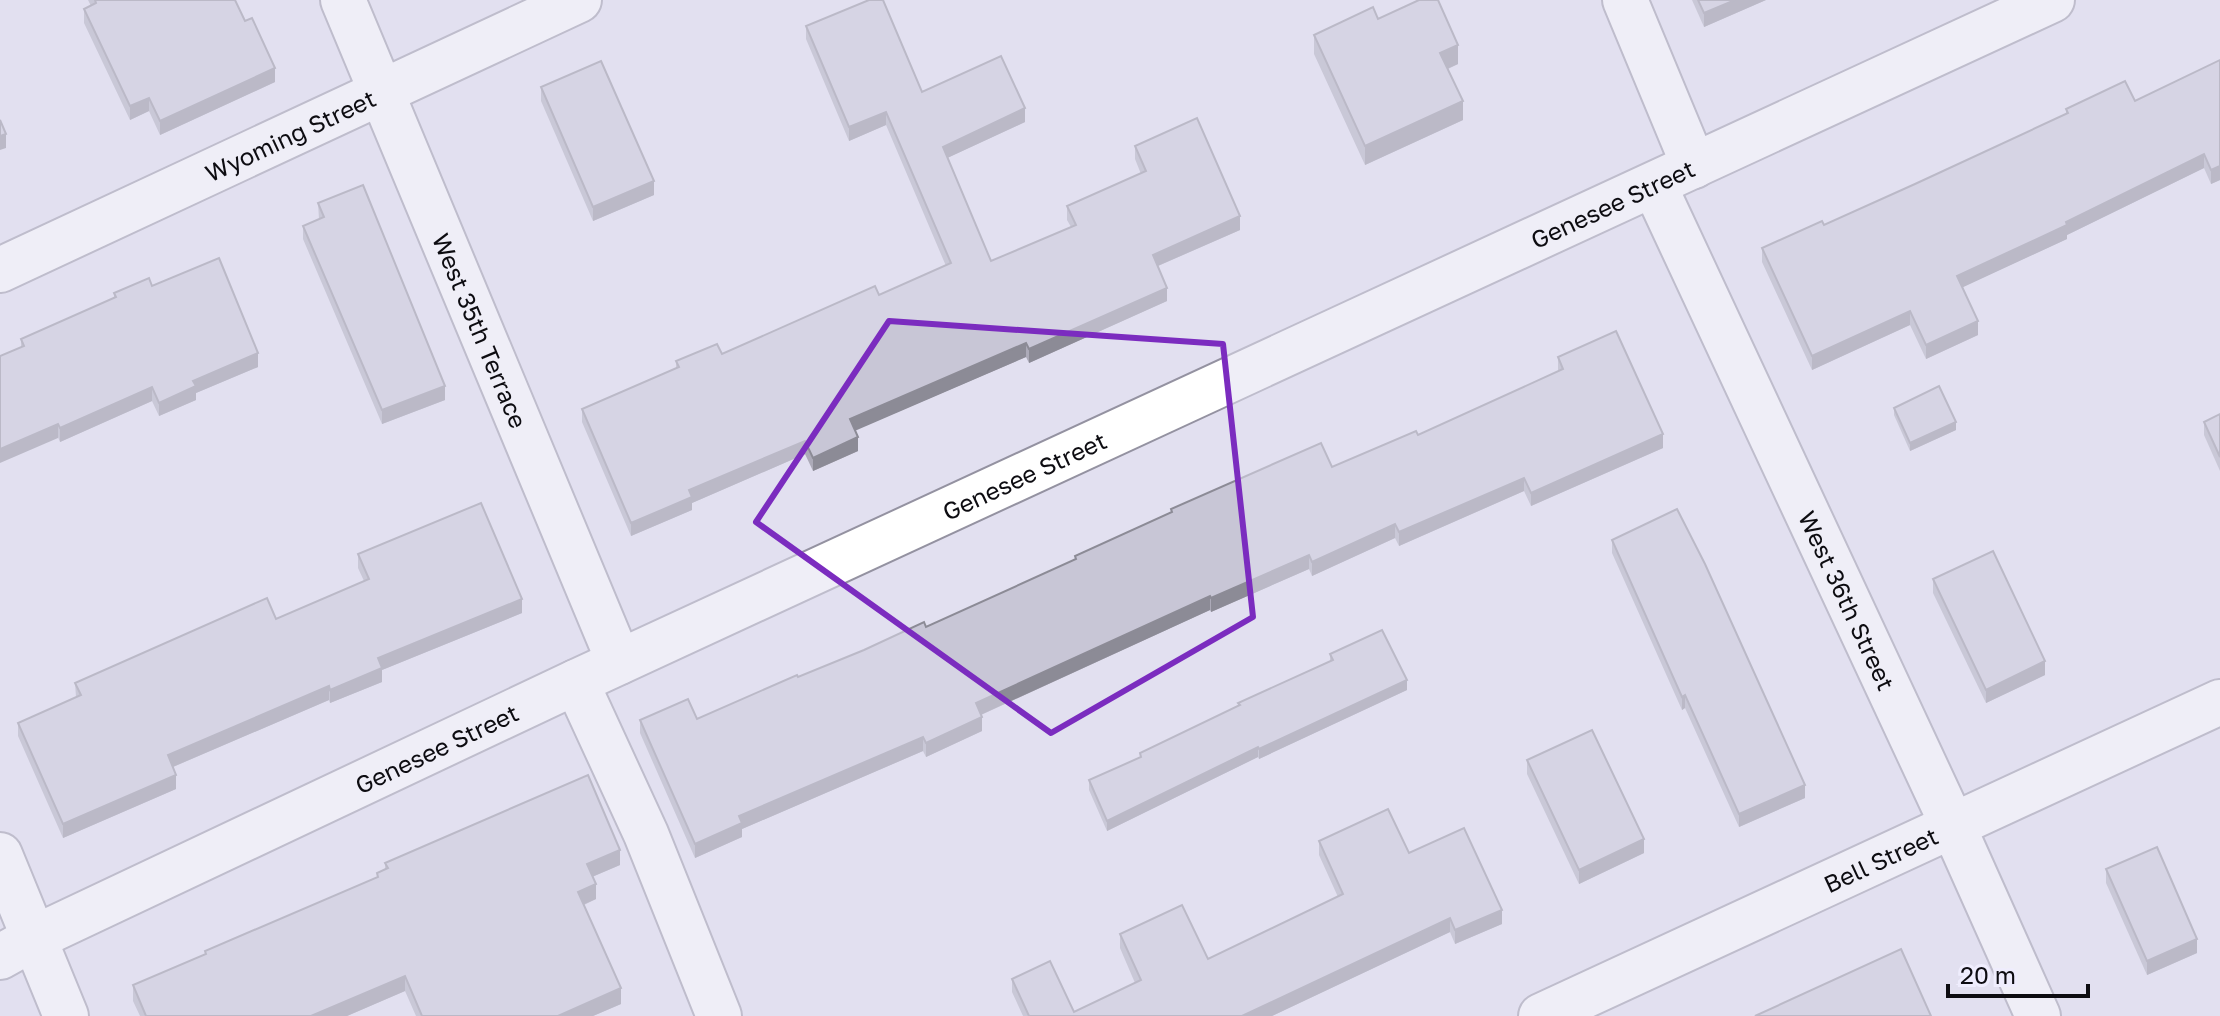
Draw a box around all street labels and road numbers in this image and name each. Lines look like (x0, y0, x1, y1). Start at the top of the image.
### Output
street label: Wyoming Street (200, 83, 380, 187)
street label: Genesee Street (1526, 153, 1699, 253)
street label: West 35th Terrace (427, 229, 534, 432)
street label: Genesee Street (938, 425, 1111, 525)
street label: West 36th Street (1793, 506, 1902, 694)
street label: Genesee Street (350, 697, 523, 799)
street label: Bell Street (1819, 820, 1942, 898)

